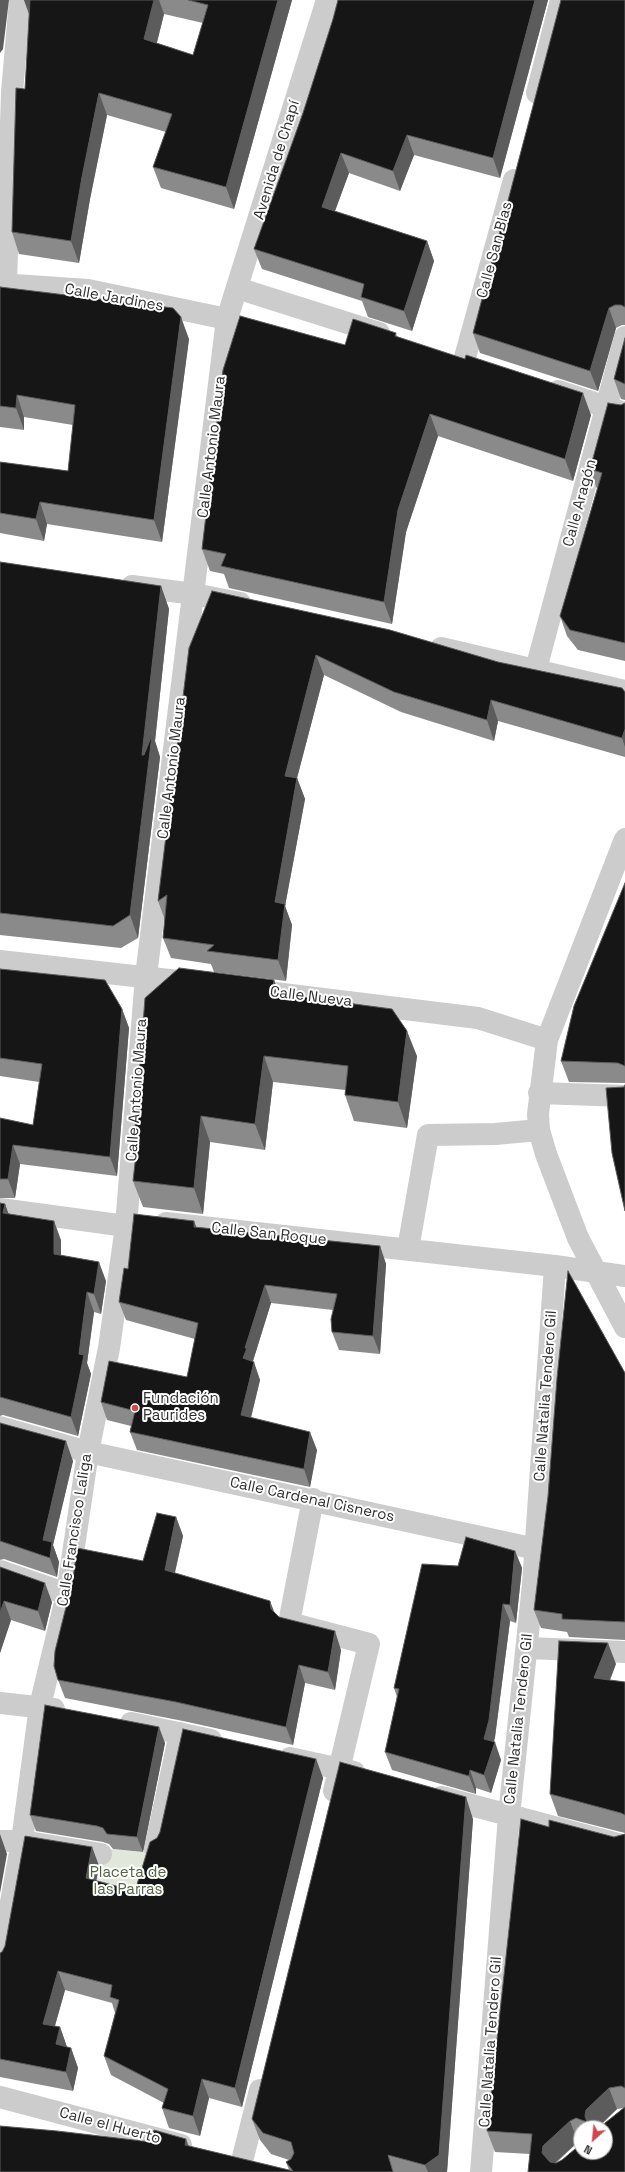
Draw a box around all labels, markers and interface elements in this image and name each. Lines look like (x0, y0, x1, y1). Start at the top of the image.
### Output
street label: Avenida de Chapí (250, 98, 304, 222)
street label: Calle San Blas (473, 200, 517, 300)
street label: Calle Jardines (63, 280, 165, 316)
street label: Calle Antonio Maura (194, 375, 230, 519)
street label: Calle Aragón (560, 457, 600, 549)
street label: Calle Antonio Maura (154, 696, 190, 840)
street label: Calle Nueva (269, 983, 353, 1011)
street label: Calle Antonio Maura (123, 1018, 151, 1162)
street label: Calle San Roque (211, 1219, 327, 1249)
street label: Calle Natalia Tendero Gil (531, 1310, 561, 1482)
place label: Fundación Paurides (143, 1390, 219, 1425)
marker: Fundación Paurides (130, 1403, 140, 1413)
street label: Calle Francisco Laliga (54, 1452, 96, 1608)
street label: Calle Cardenal Cisneros (228, 1474, 396, 1526)
street label: Calle Natalia Tendero Gil (501, 1633, 537, 1805)
park label: Placeta de las Parras (90, 1864, 166, 1899)
street label: Calle Natalia Tendero Gil (476, 1956, 506, 2128)
street label: Calle el Huerto (57, 2104, 163, 2148)
north arrow (573, 2120, 613, 2160)
text: N (582, 2142, 594, 2158)

